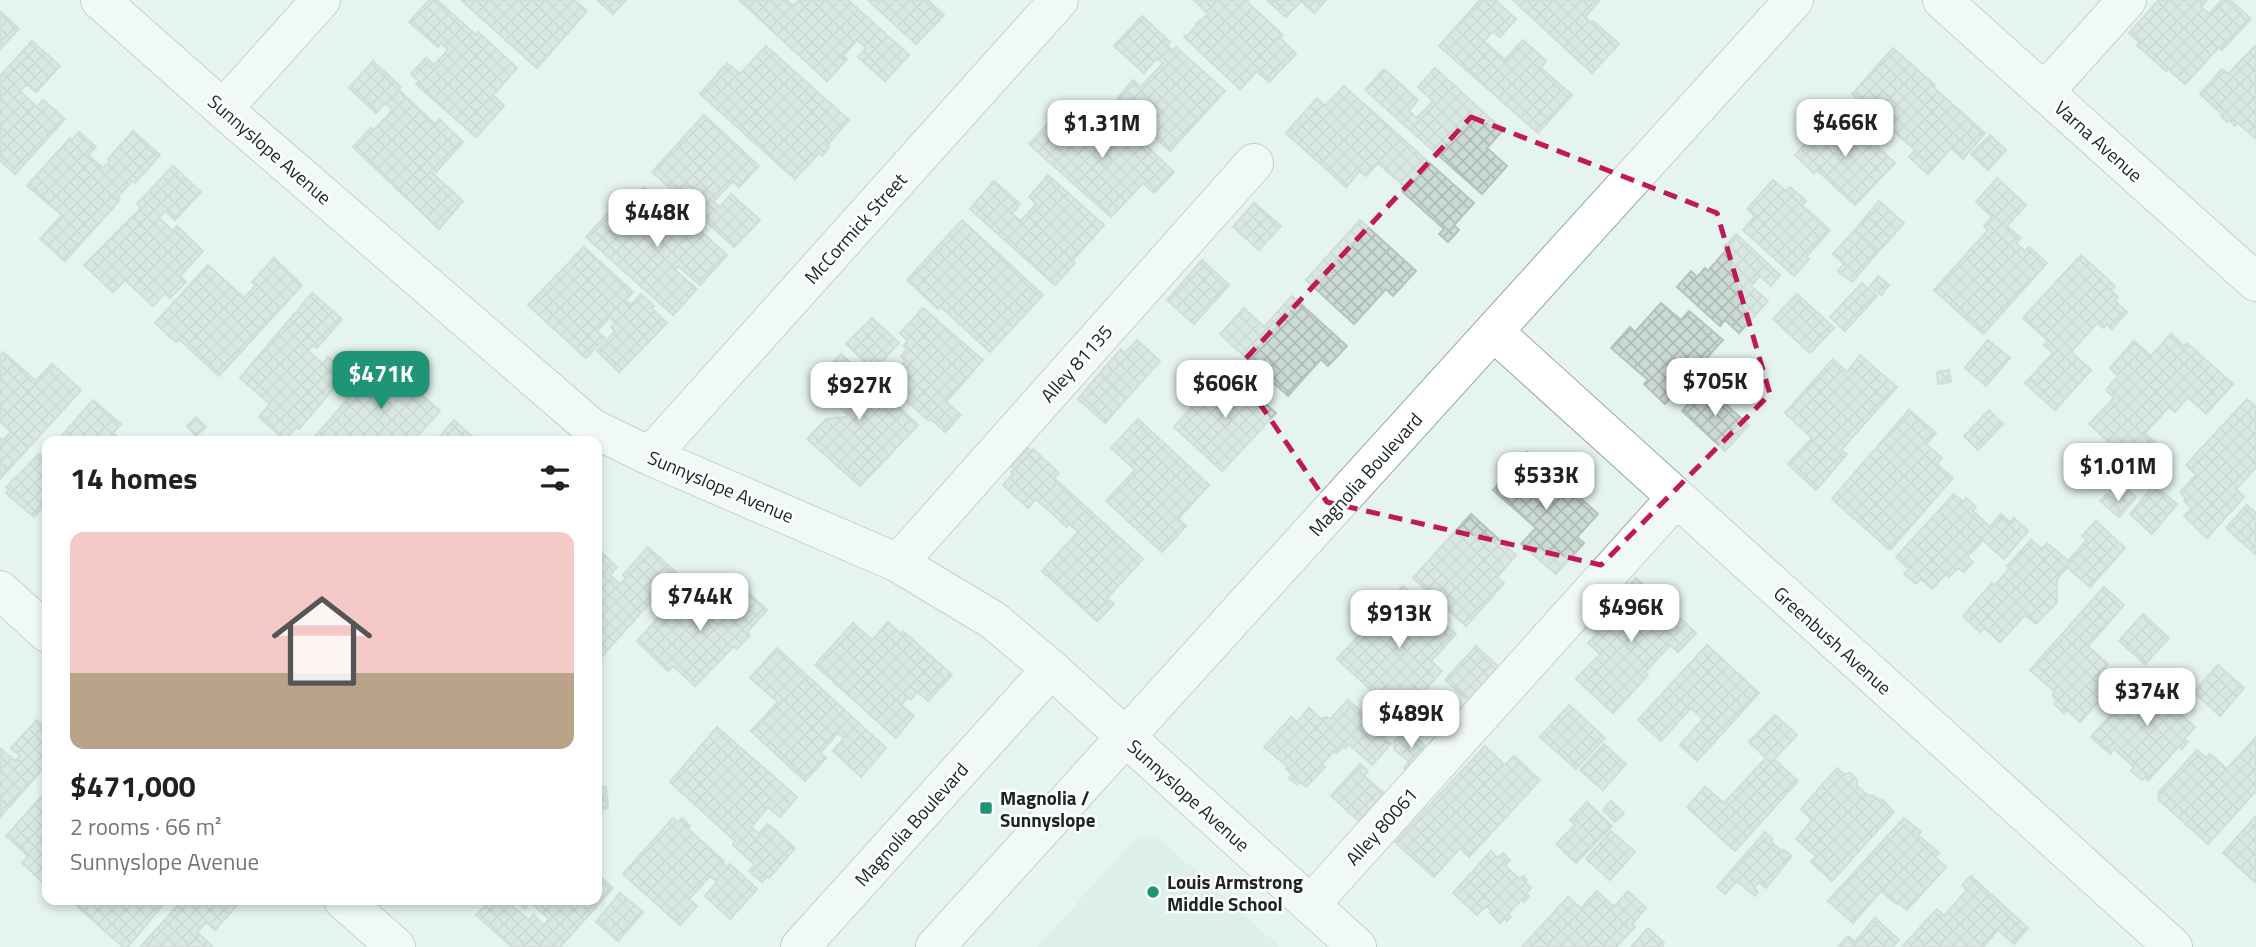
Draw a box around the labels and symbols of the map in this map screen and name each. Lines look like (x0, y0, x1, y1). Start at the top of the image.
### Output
street label: Sunnyslope Avenue (202, 87, 338, 211)
street label: Varna Avenue (2048, 93, 2150, 189)
pin: $1.31M (1045, 100, 1159, 160)
pin: $466K (1796, 100, 1894, 159)
street label: McCormick Street (797, 165, 913, 290)
pin: $448K (608, 190, 706, 249)
street label: Alley 81135 (1033, 318, 1119, 408)
pin: $471K (332, 352, 430, 411)
pin: $705K (1666, 358, 1764, 418)
pin: $606K (1176, 360, 1274, 420)
pin: $927K (810, 362, 908, 422)
street label: Magnolia Boulevard (1301, 405, 1429, 543)
street label: Sunnyslope Avenue (643, 442, 799, 530)
pin: $1.01M (2061, 444, 2175, 503)
pin: $533K (1497, 452, 1595, 512)
pin: $744K (651, 574, 749, 633)
street label: Greenbush Avenue (1767, 579, 1899, 701)
pin: $496K (1582, 584, 1680, 644)
pin: $913K (1350, 590, 1448, 650)
pin: $374K (2098, 668, 2196, 728)
pin: $489K (1362, 690, 1460, 750)
street label: Sunnyslope Avenue (1121, 732, 1257, 858)
street label: Magnolia Boulevard (847, 755, 975, 893)
street label: Alley 80061 (1338, 781, 1424, 871)
place label: Magnolia / Sunnyslope (1000, 783, 1096, 834)
marker: Magnolia / Sunnyslope (978, 800, 994, 816)
place label: Louis Armstrong Middle School (1167, 867, 1303, 918)
marker: Louis Armstrong Middle School (1145, 884, 1161, 900)

